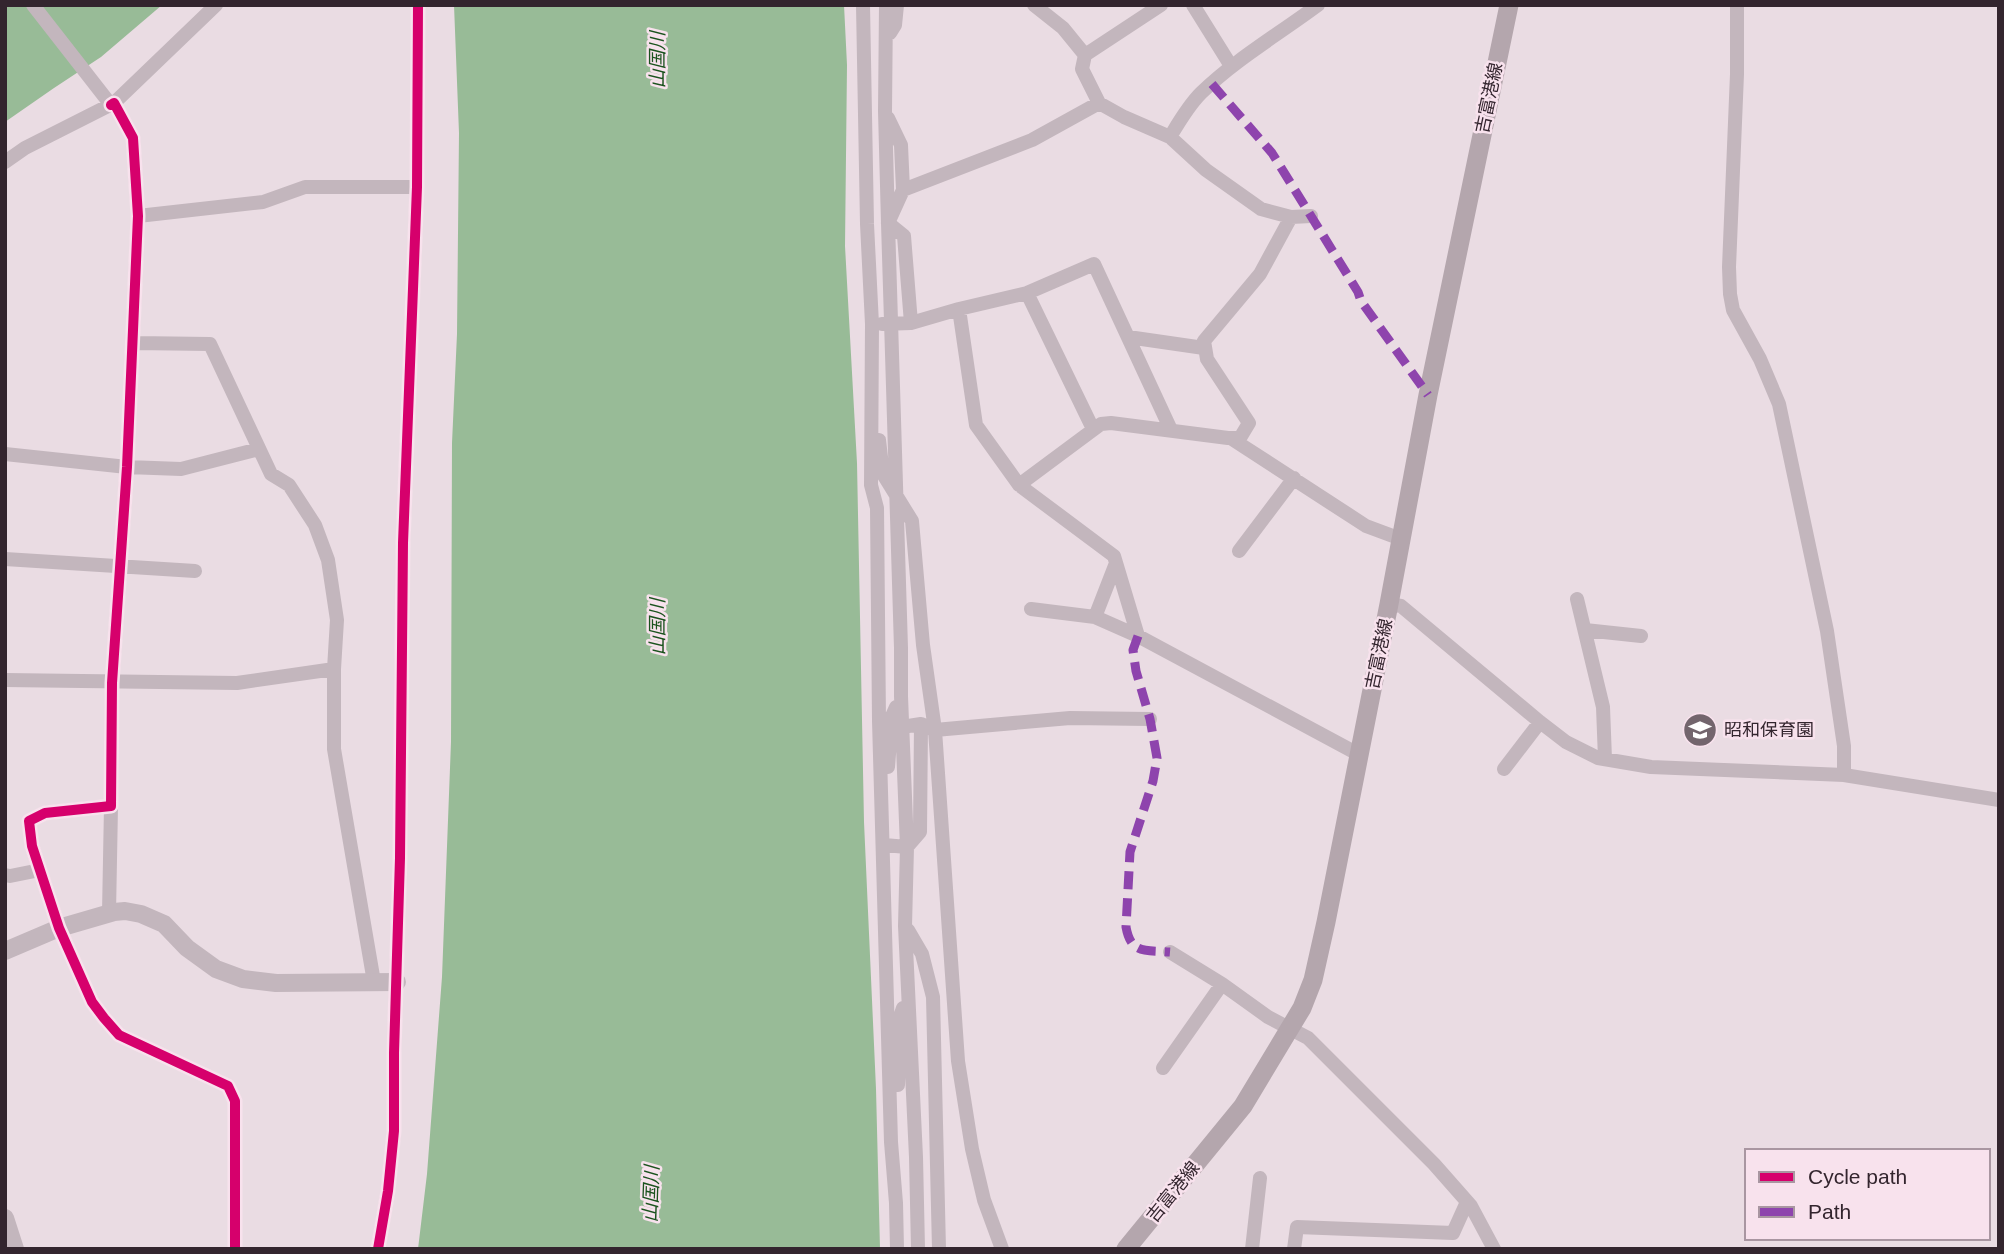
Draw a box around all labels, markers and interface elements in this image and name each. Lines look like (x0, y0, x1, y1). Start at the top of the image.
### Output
water label: 山国川 (647, 30, 668, 89)
street label: 吉富港線 (1472, 61, 1506, 135)
water label: 山国川 (647, 597, 668, 656)
street label: 吉富港線 (1362, 617, 1396, 691)
school or university icon: 昭和保育園 (1681, 711, 1719, 749)
place label: 昭和保育園 (1724, 720, 1814, 740)
legend (1745, 1149, 1990, 1240)
street label: 吉富港線 (1143, 1158, 1203, 1226)
water label: 山国川 (640, 1163, 663, 1223)
text: Cycle path (1808, 1165, 1907, 1188)
text: Path (1808, 1200, 1851, 1223)

